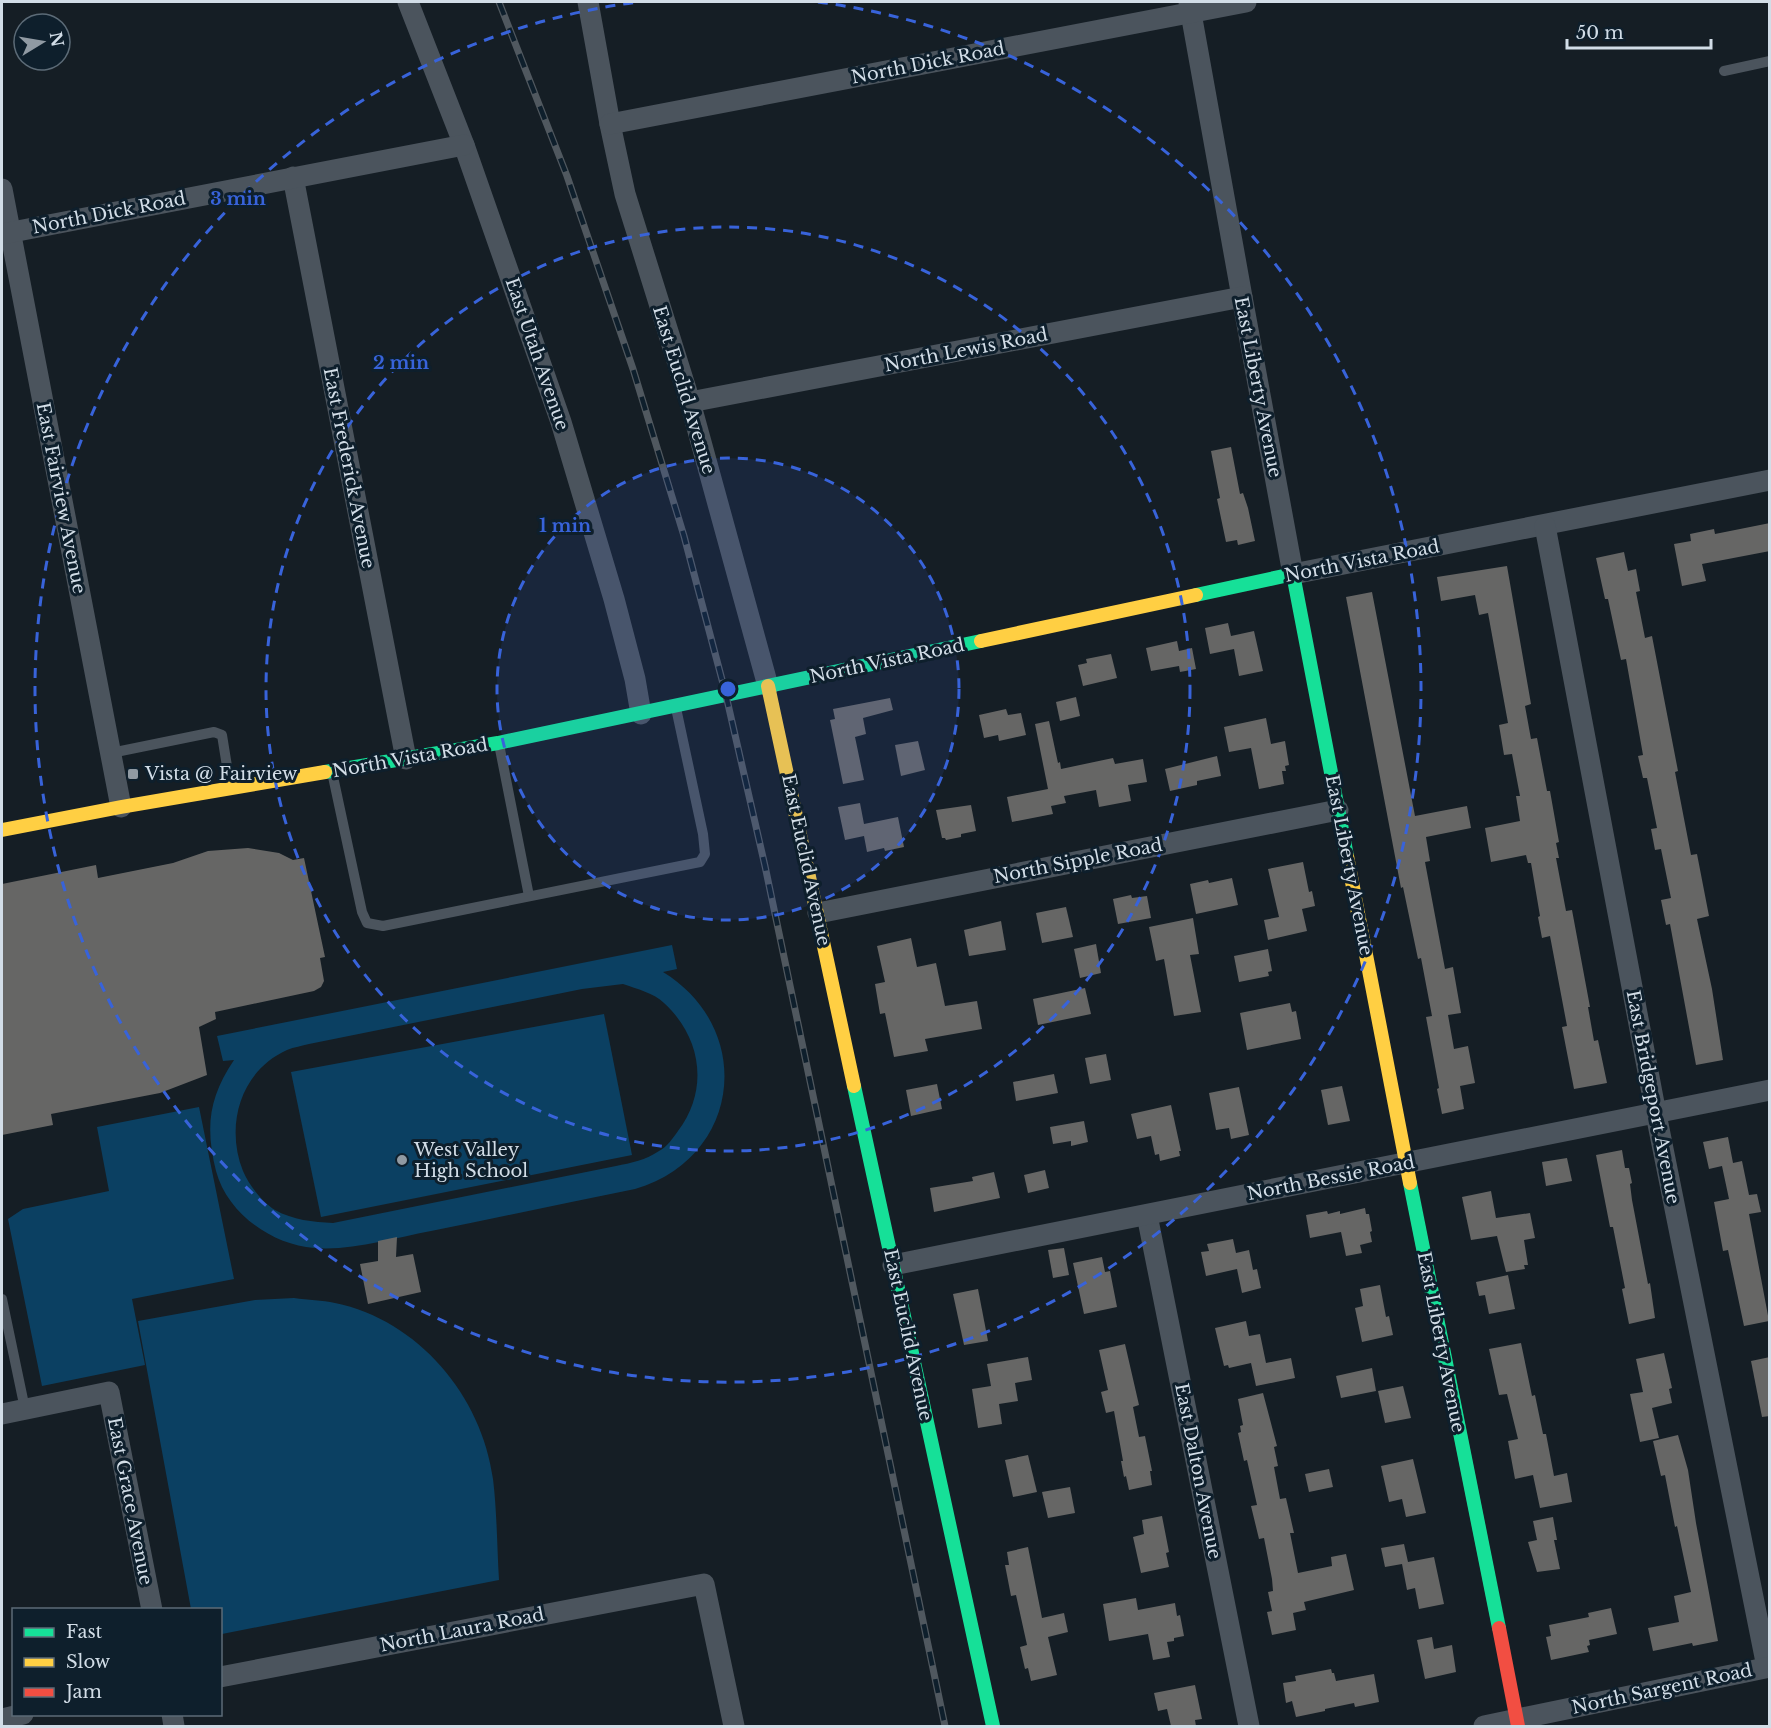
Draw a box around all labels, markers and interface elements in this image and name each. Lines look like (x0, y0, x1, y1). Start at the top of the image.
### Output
north arrow (12, 12, 72, 72)
scale bar (1567, 12, 1711, 50)
text: 50 m (1576, 22, 1624, 44)
text: N (45, 30, 68, 48)
street label: North Dick Road (849, 37, 1007, 89)
street label: North Dick Road (30, 187, 188, 239)
text: 3 min (210, 188, 266, 210)
street label: East Utah Avenue (500, 275, 574, 433)
street label: East Liberty Avenue (1230, 295, 1286, 479)
street label: East Euclid Avenue (648, 303, 720, 477)
street label: North Lewis Road (882, 323, 1050, 377)
text: 2 min (373, 352, 429, 374)
street label: East Frederick Avenue (319, 366, 379, 570)
street label: East Fairview Avenue (32, 401, 90, 595)
text: 1 min (539, 515, 591, 537)
street label: North Vista Road (1283, 535, 1441, 587)
street label: North Vista Road (808, 634, 966, 688)
centre of rings (718, 679, 738, 699)
street label: North Vista Road (331, 733, 489, 783)
place label: Vista @ Fairview (144, 763, 298, 785)
marker: Vista @ Fairview (126, 767, 140, 781)
street label: East Euclid Avenue (777, 772, 835, 948)
street label: East Liberty Avenue (1321, 773, 1377, 957)
street label: North Sipple Road (992, 834, 1164, 888)
street label: East Bridgeport Avenue (1621, 988, 1685, 1206)
place label: West Valley High School (413, 1139, 528, 1182)
street label: North Bessie Road (1245, 1151, 1417, 1205)
marker: West Valley High School (395, 1153, 409, 1167)
street label: East Euclid Avenue (879, 1247, 937, 1423)
street label: East Liberty Avenue (1413, 1250, 1469, 1434)
street label: East Dalton Avenue (1170, 1381, 1226, 1561)
street label: East Grace Avenue (103, 1415, 157, 1587)
street label: North Laura Road (378, 1603, 546, 1657)
legend (12, 1608, 222, 1716)
text: Fast (66, 1621, 103, 1643)
text: Slow (66, 1651, 111, 1673)
street label: North Sargent Road (1570, 1659, 1754, 1719)
text: Jam (64, 1681, 102, 1703)

